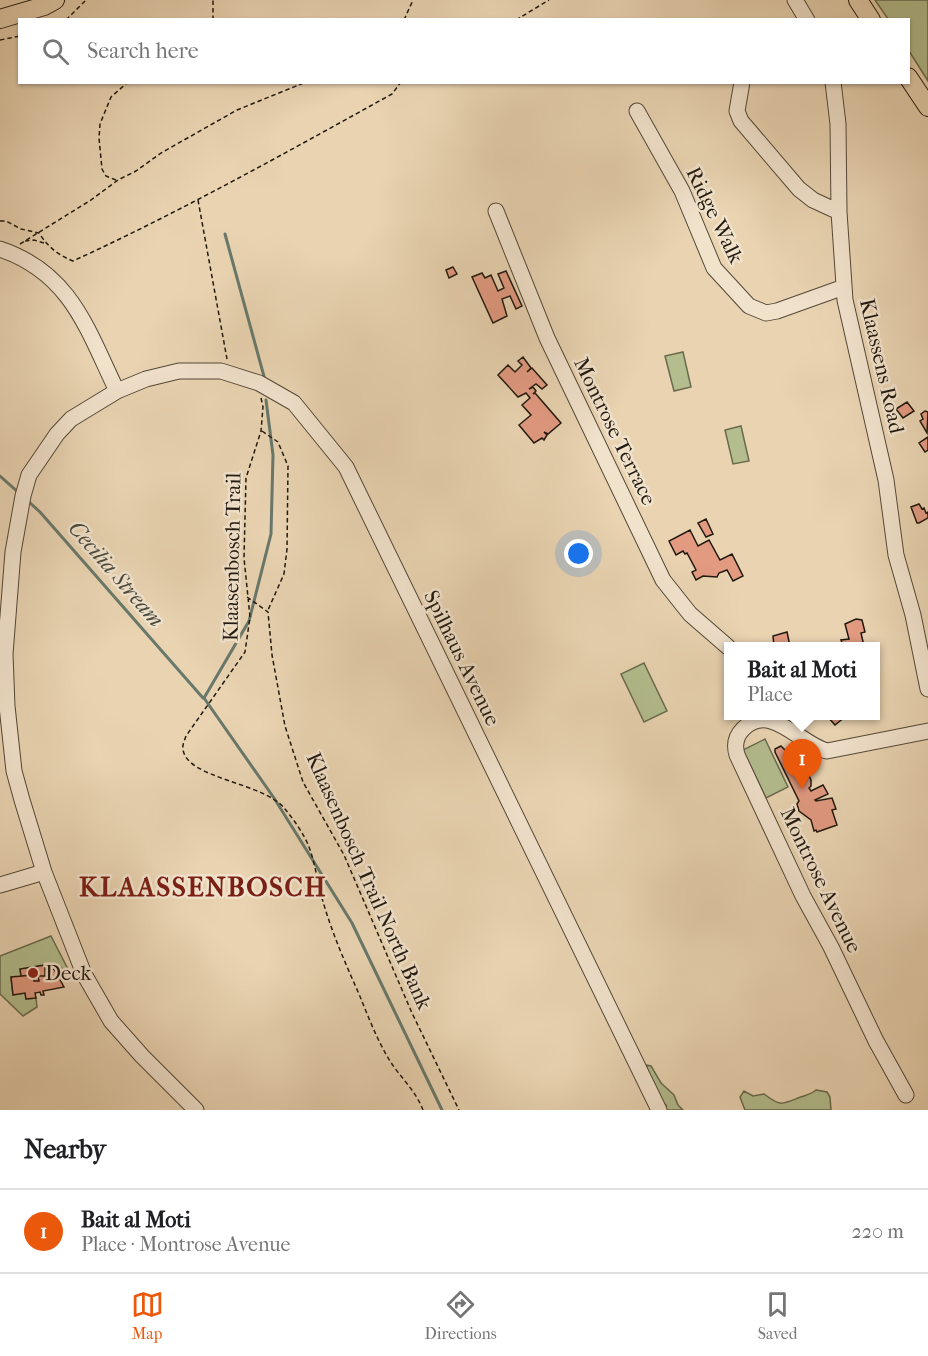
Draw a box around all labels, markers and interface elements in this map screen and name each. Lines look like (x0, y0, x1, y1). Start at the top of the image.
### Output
search box (18, 18, 910, 84)
icon: search (39, 35, 72, 68)
text: Search here (87, 38, 199, 64)
street label: Ridge Walk (681, 163, 749, 267)
street label: Klaassens Road (855, 296, 909, 436)
street label: Montrose Terrace (569, 353, 661, 509)
street label: Klaasenbosch Trail (219, 472, 245, 642)
water label: Cecilia Stream (63, 516, 169, 632)
your location (564, 539, 593, 568)
street label: Spilhaus Avenue (419, 586, 505, 730)
popup (724, 642, 880, 720)
text: Bait al Moti (747, 657, 857, 683)
text: Place (747, 683, 793, 706)
pin: 1 (782, 740, 822, 789)
street label: Klaasenbosch Trail North Bank (301, 749, 437, 1013)
street label: Montrose Avenue (775, 803, 867, 957)
district label: KLAASSENBOSCH (79, 871, 327, 903)
place label: Deck (45, 961, 92, 985)
marker: Deck (26, 966, 40, 980)
text: Nearby (24, 1134, 106, 1165)
text: Bait al Moti (81, 1207, 191, 1233)
text: 1 (40, 1220, 47, 1243)
text: 220 m (851, 1220, 904, 1243)
text: Place · Montrose Avenue (81, 1233, 290, 1256)
tab: Map (131, 1288, 164, 1343)
tab: Directions (425, 1288, 497, 1343)
tab: Saved (758, 1288, 797, 1343)

